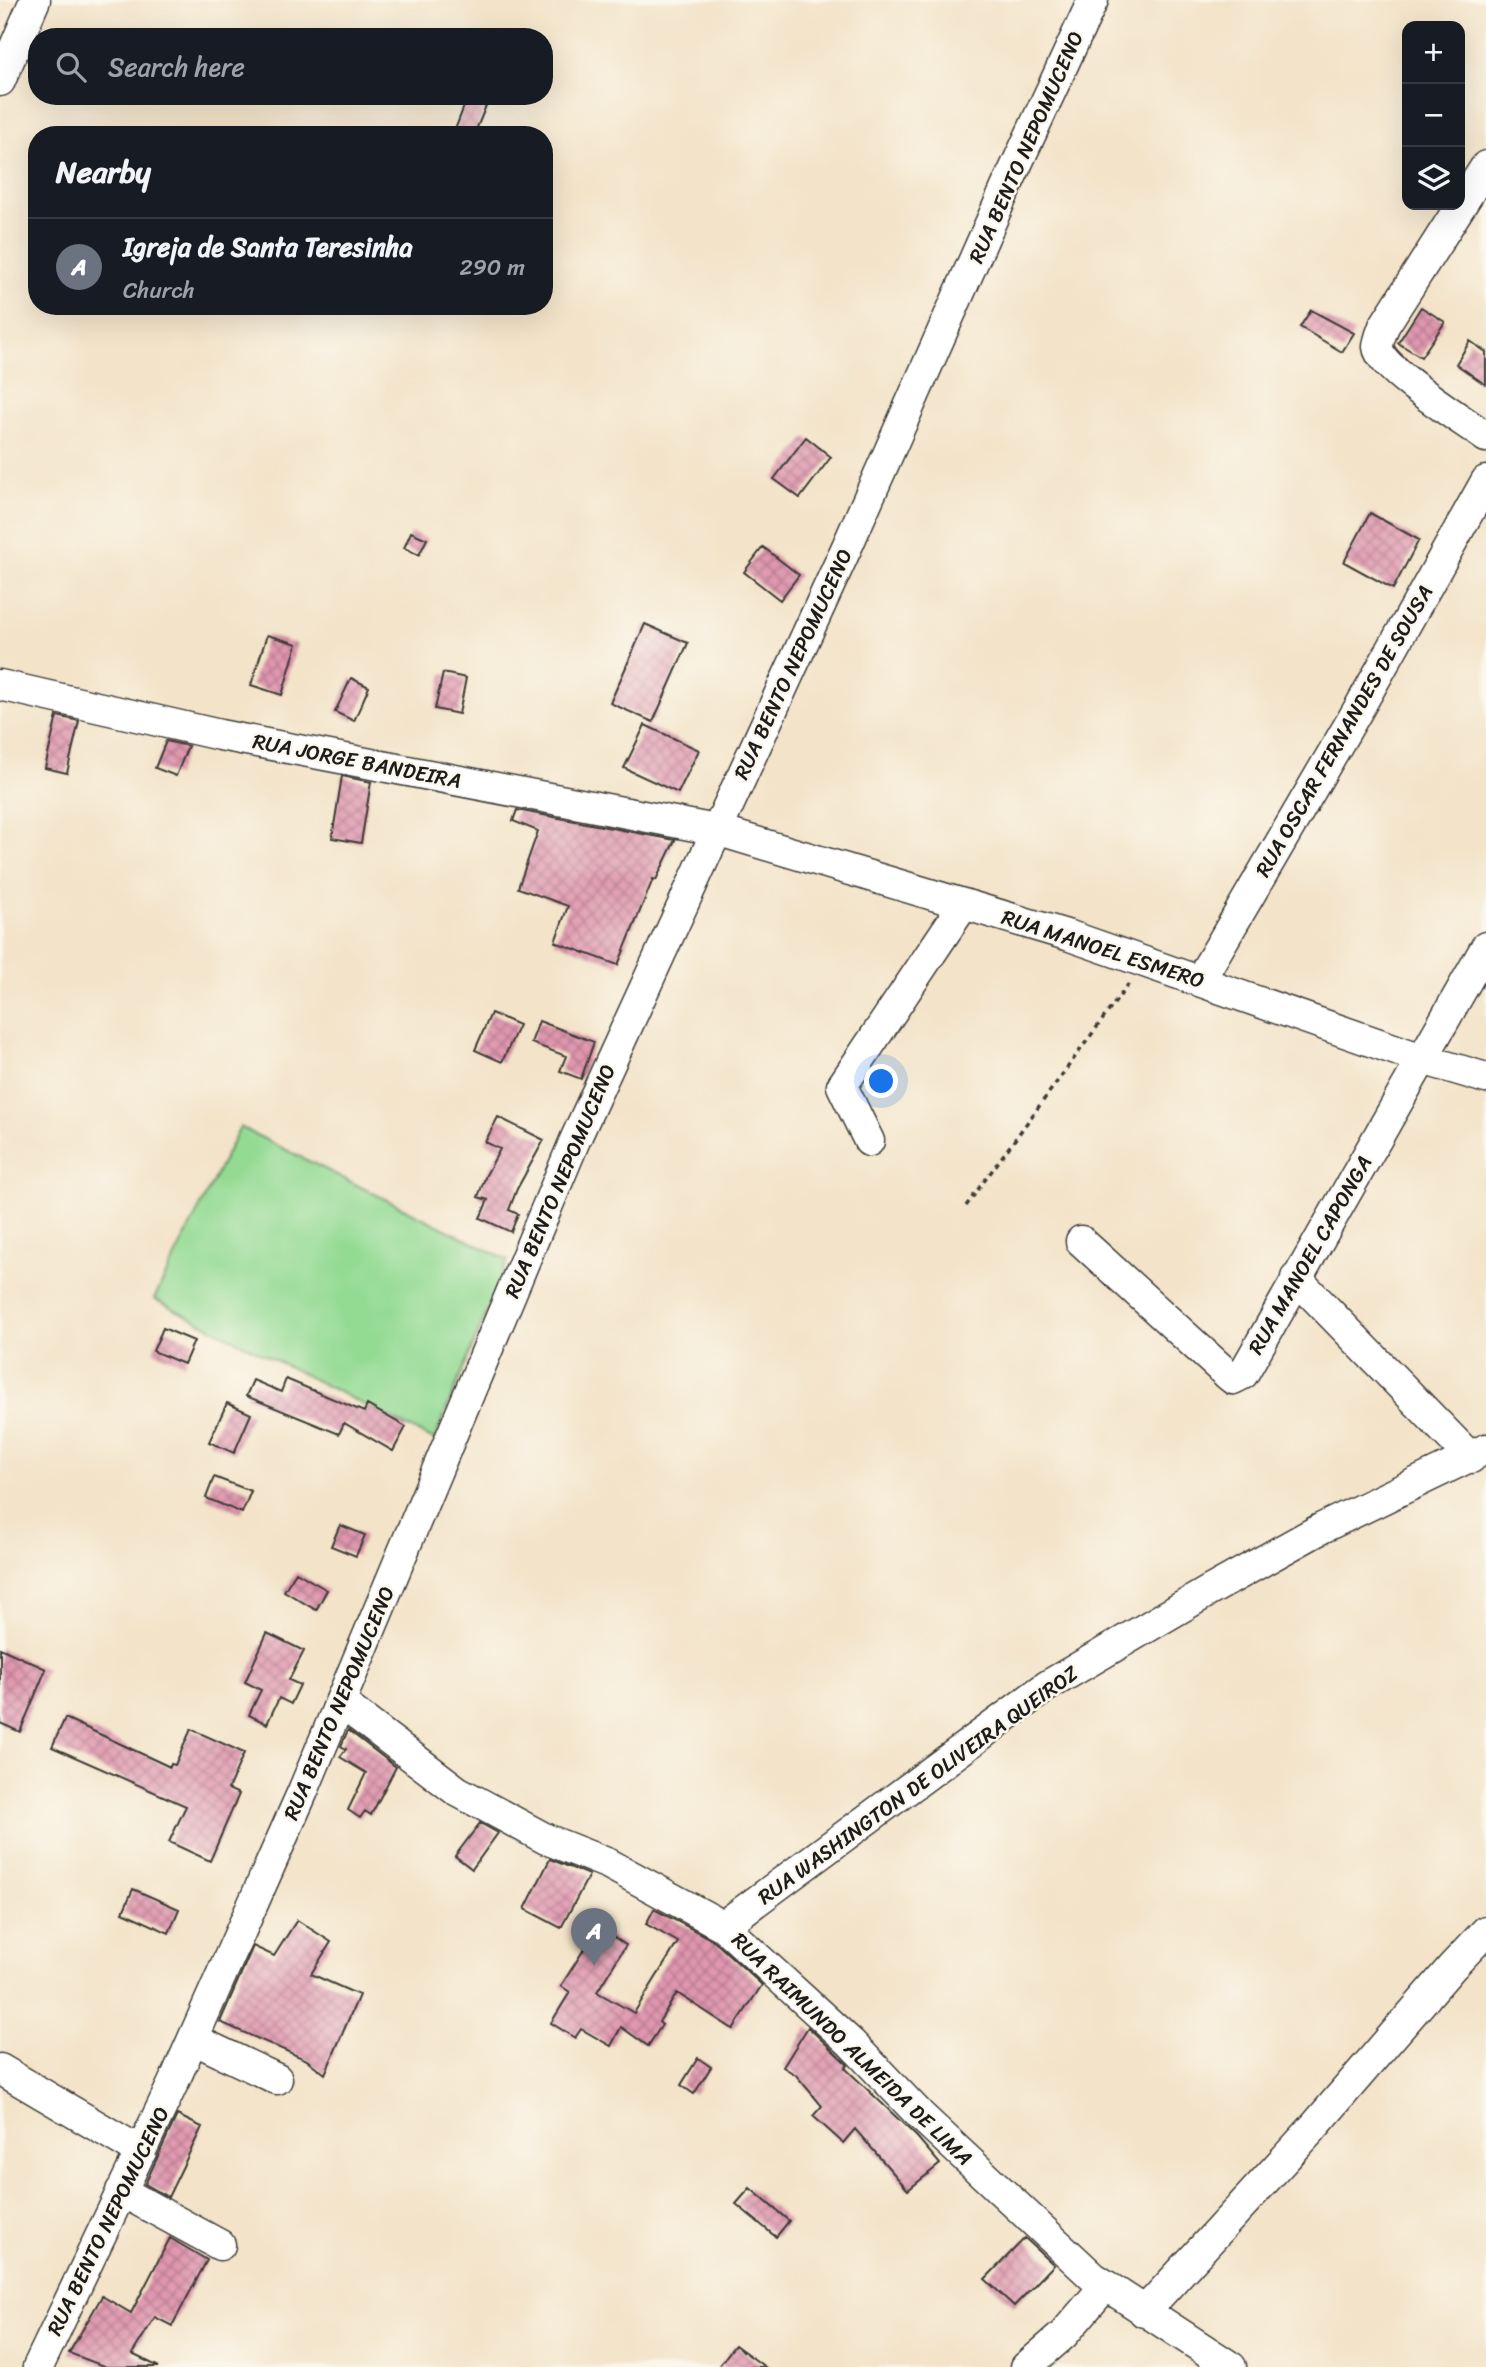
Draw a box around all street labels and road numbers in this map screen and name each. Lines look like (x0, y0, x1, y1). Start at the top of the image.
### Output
street label: RUA BENTO NEPOMUCENO (957, 24, 1095, 270)
street label: RUA BENTO NEPOMUCENO (723, 542, 863, 786)
street label: RUA OSCAR FERNANDES DE SOUSA (1244, 577, 1444, 885)
street label: RUA JORGE BANDEIRA (249, 722, 465, 800)
street label: RUA MANOEL ESMERO (997, 898, 1209, 1000)
street label: RUA BENTO NEPOMUCENO (493, 1058, 627, 1304)
street label: RUA MANOEL CAPONGA (1237, 1148, 1383, 1362)
street label: RUA BENTO NEPOMUCENO (272, 1580, 406, 1826)
street label: RUA WASHINGTON DE OLIVEIRA QUEIROZ (749, 1655, 1087, 1915)
street label: RUA RAIMUNDO ALMEIDA DE LIMA (722, 1923, 982, 2175)
street label: RUA BENTO NEPOMUCENO (36, 2100, 180, 2342)

